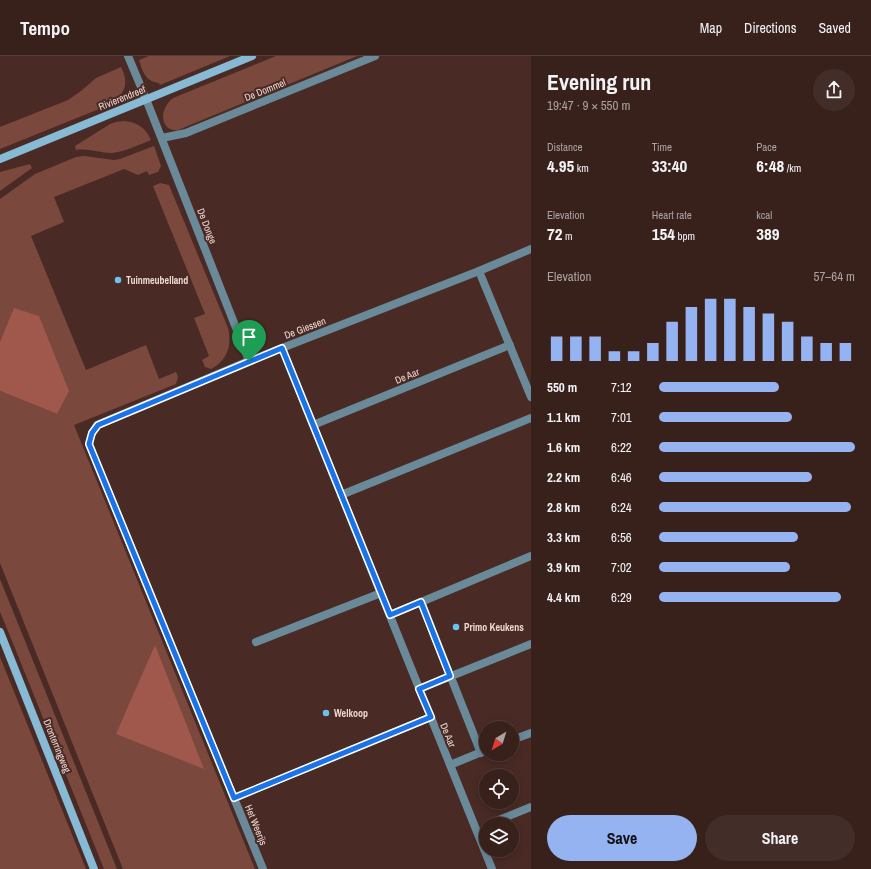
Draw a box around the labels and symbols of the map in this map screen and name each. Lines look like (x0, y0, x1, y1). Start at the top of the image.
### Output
street label: De Dommel (243, 76, 288, 104)
street label: Rivierendreef (97, 82, 148, 113)
street label: De Donge (194, 206, 220, 246)
place label: Tuinmeubelland (126, 274, 188, 287)
marker: Tuinmeubelland (113, 275, 123, 285)
street label: De Giessen (282, 314, 328, 342)
pin (232, 320, 266, 361)
street label: De Aar (393, 365, 421, 387)
place label: Primo Keukens (464, 621, 524, 634)
marker: Primo Keukens (451, 622, 461, 632)
place label: Welkoop (334, 707, 368, 720)
marker: Welkoop (321, 708, 331, 718)
street label: Dronterringweg (40, 717, 74, 775)
street label: De Aar (437, 721, 459, 749)
north arrow (479, 721, 519, 761)
street label: Het Weerijs (242, 803, 270, 847)

